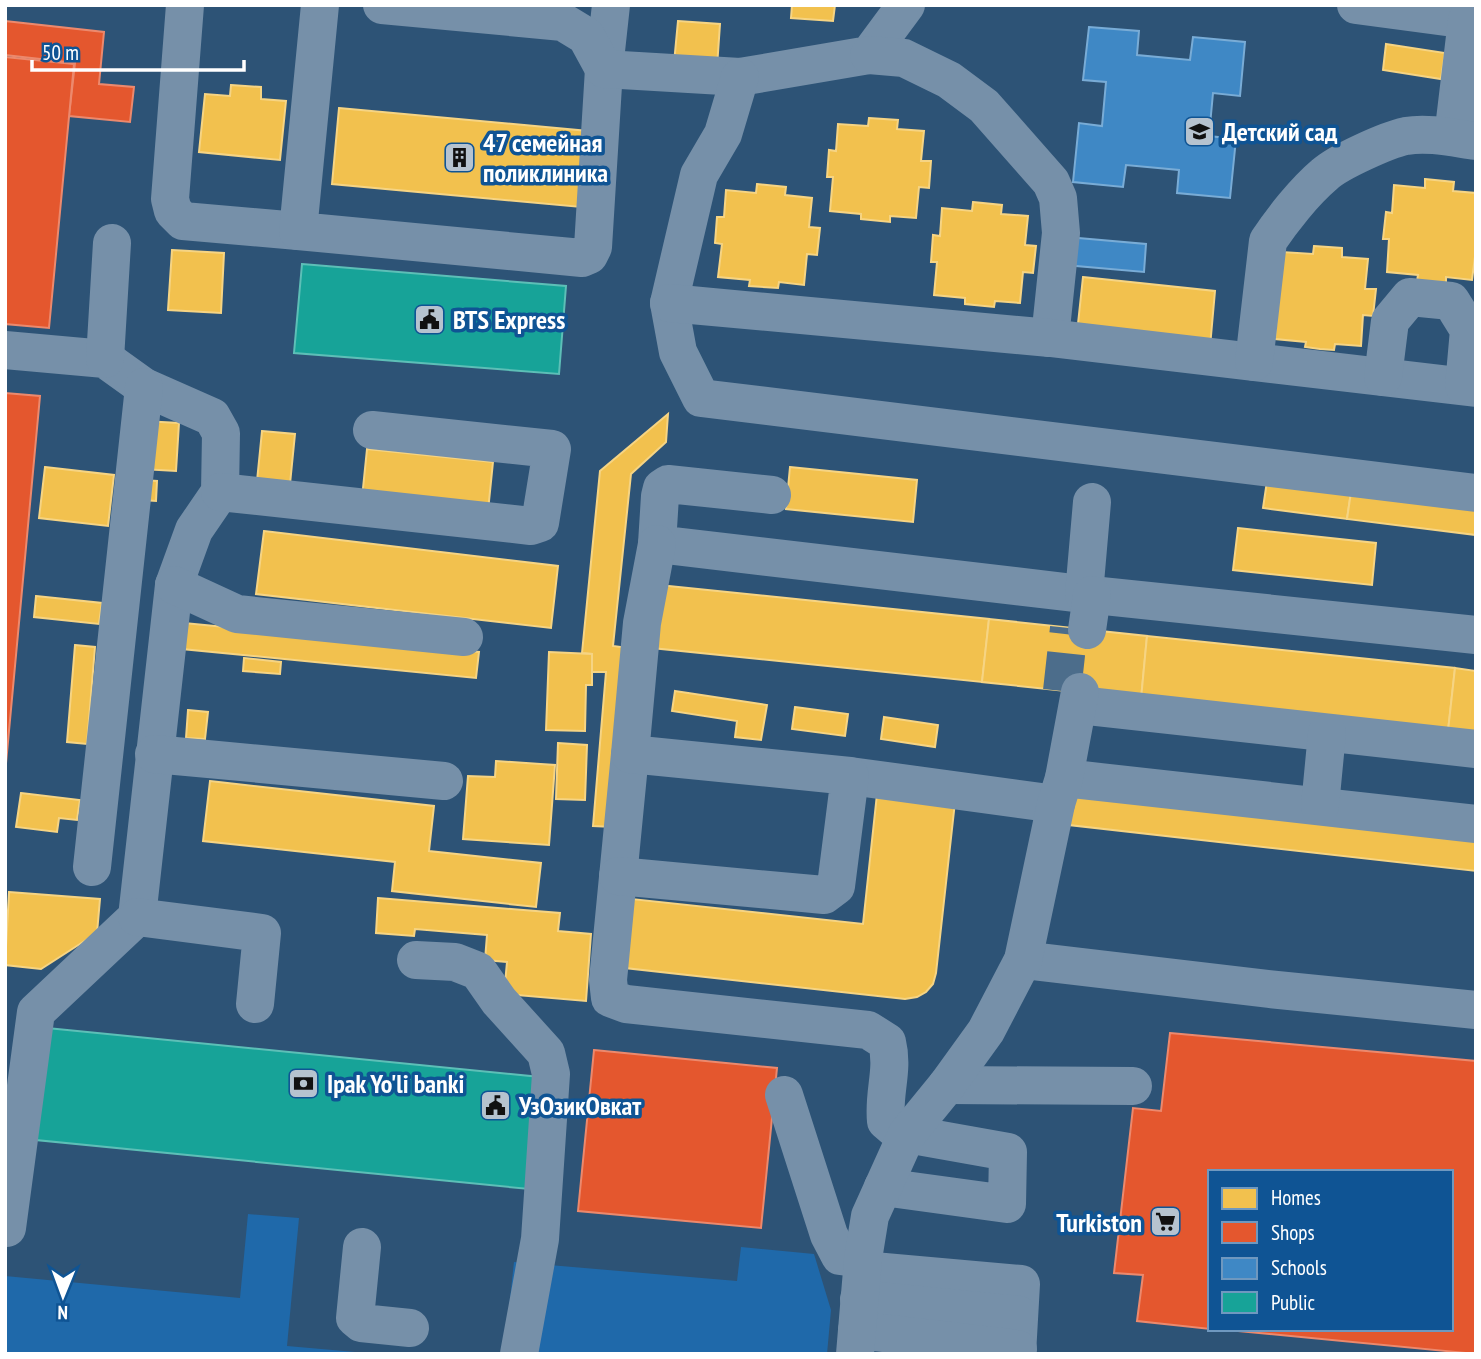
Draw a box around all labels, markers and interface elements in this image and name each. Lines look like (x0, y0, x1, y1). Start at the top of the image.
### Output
scale bar (32, 28, 243, 72)
text: 50 m (42, 39, 79, 66)
school or university icon: Детский сад (1182, 114, 1216, 148)
place label: Детский сад (1222, 115, 1338, 148)
place label: 47 семейная поликлиника (483, 126, 608, 189)
building icon: 47 семейная поликлиника (443, 140, 477, 174)
public building icon: BTS Express (413, 302, 447, 336)
place label: BTS Express (453, 303, 565, 336)
bank icon: Ipak Yo'li banki (287, 1066, 321, 1100)
place label: Ipak Yo'li banki (327, 1067, 464, 1100)
public building icon: УзОзикОвкат (479, 1088, 513, 1122)
place label: УзОзикОвкат (518, 1089, 641, 1122)
legend (1208, 1170, 1453, 1331)
text: Homes (1271, 1184, 1321, 1211)
supermarket icon: Turkiston (1148, 1205, 1182, 1239)
place label: Turkiston (1056, 1206, 1142, 1239)
text: Shops (1271, 1219, 1315, 1246)
text: Schools (1271, 1254, 1327, 1281)
north arrow (28, 1261, 98, 1331)
text: Public (1271, 1289, 1316, 1316)
text: N (57, 1301, 68, 1325)

